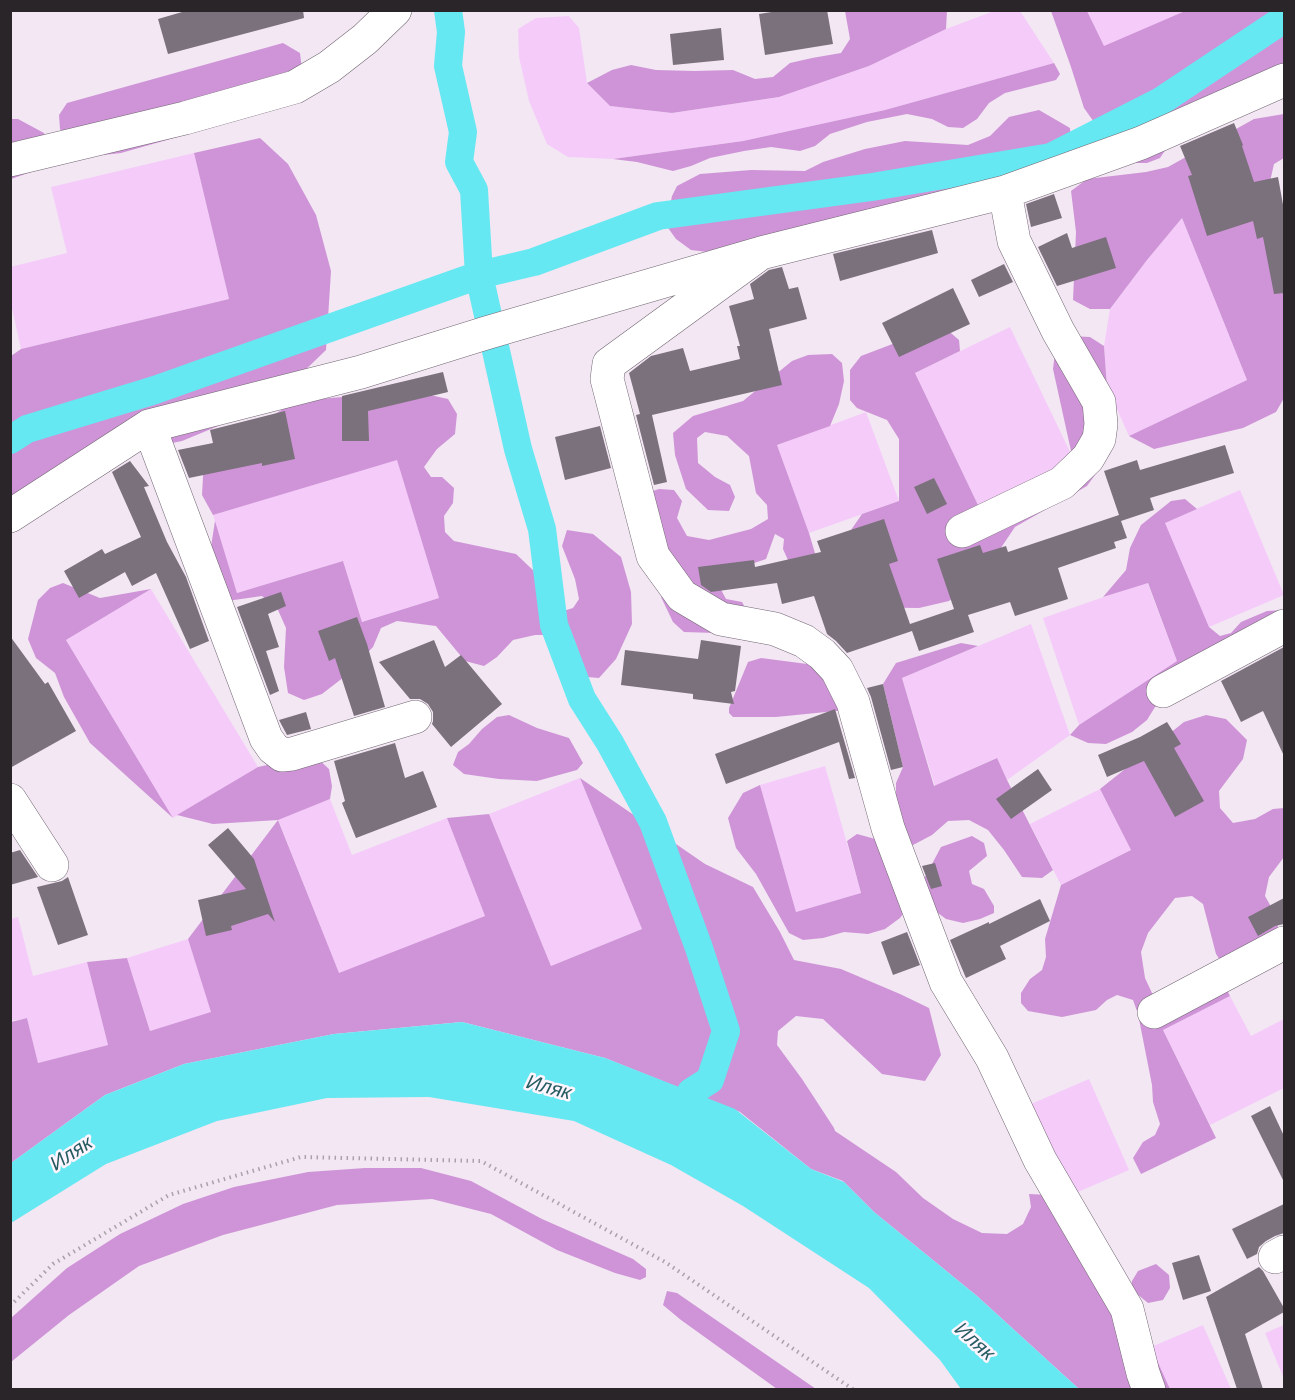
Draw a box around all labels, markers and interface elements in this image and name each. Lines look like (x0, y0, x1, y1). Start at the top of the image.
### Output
water label: Иляк (524, 1069, 574, 1105)
water label: Иляк (45, 1130, 97, 1176)
water label: Иляк (950, 1317, 1000, 1365)

